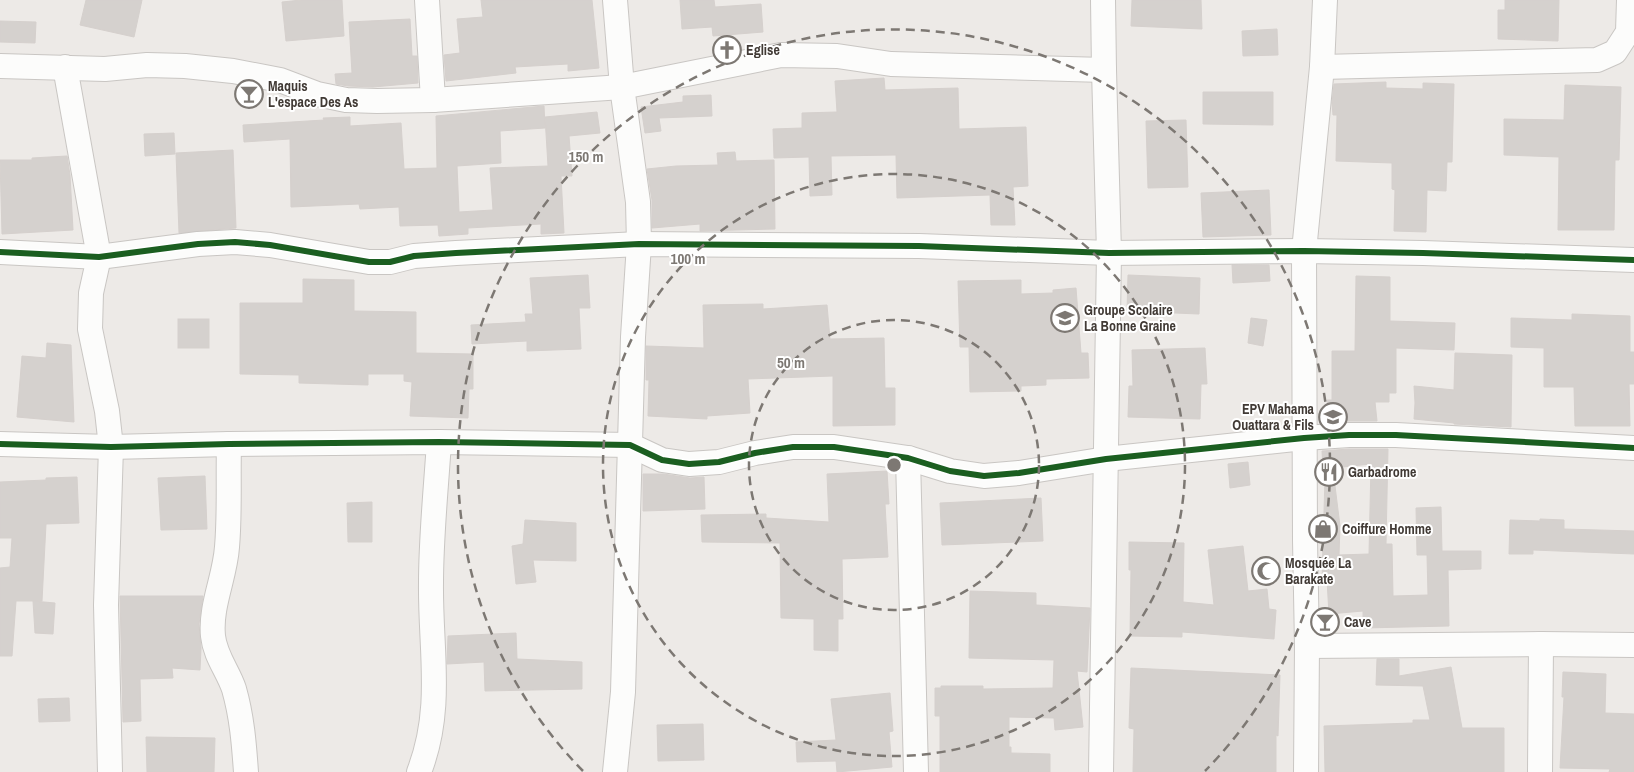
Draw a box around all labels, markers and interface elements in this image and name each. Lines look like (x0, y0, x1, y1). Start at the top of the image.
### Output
church icon: Eglise (712, 35, 742, 65)
place label: Eglise (746, 41, 780, 59)
place label: Maquis L'espace Des As (268, 77, 358, 111)
bar icon: Maquis L'espace Des As (234, 79, 264, 109)
text: 150 m (569, 146, 603, 167)
text: 100 m (671, 248, 705, 269)
place label: Groupe Scolaire La Bonne Graine (1084, 301, 1176, 335)
school or university icon: Groupe Scolaire La Bonne Graine (1050, 303, 1080, 333)
text: 50 m (777, 352, 805, 373)
place label: EPV Mahama Ouattara & Fils (1232, 400, 1315, 434)
school or university icon: EPV Mahama Ouattara & Fils (1318, 402, 1348, 432)
centre of rings (885, 456, 903, 474)
restaurant icon: Garbadrome (1314, 457, 1344, 487)
place label: Garbadrome (1348, 463, 1416, 481)
shop icon: Coiffure Homme (1308, 514, 1338, 544)
place label: Coiffure Homme (1342, 520, 1431, 538)
place label: Mosquée La Barakate (1285, 554, 1352, 588)
mosque icon: Mosquée La Barakate (1251, 556, 1281, 586)
bar icon: Cave (1310, 607, 1340, 637)
place label: Cave (1344, 613, 1371, 631)

